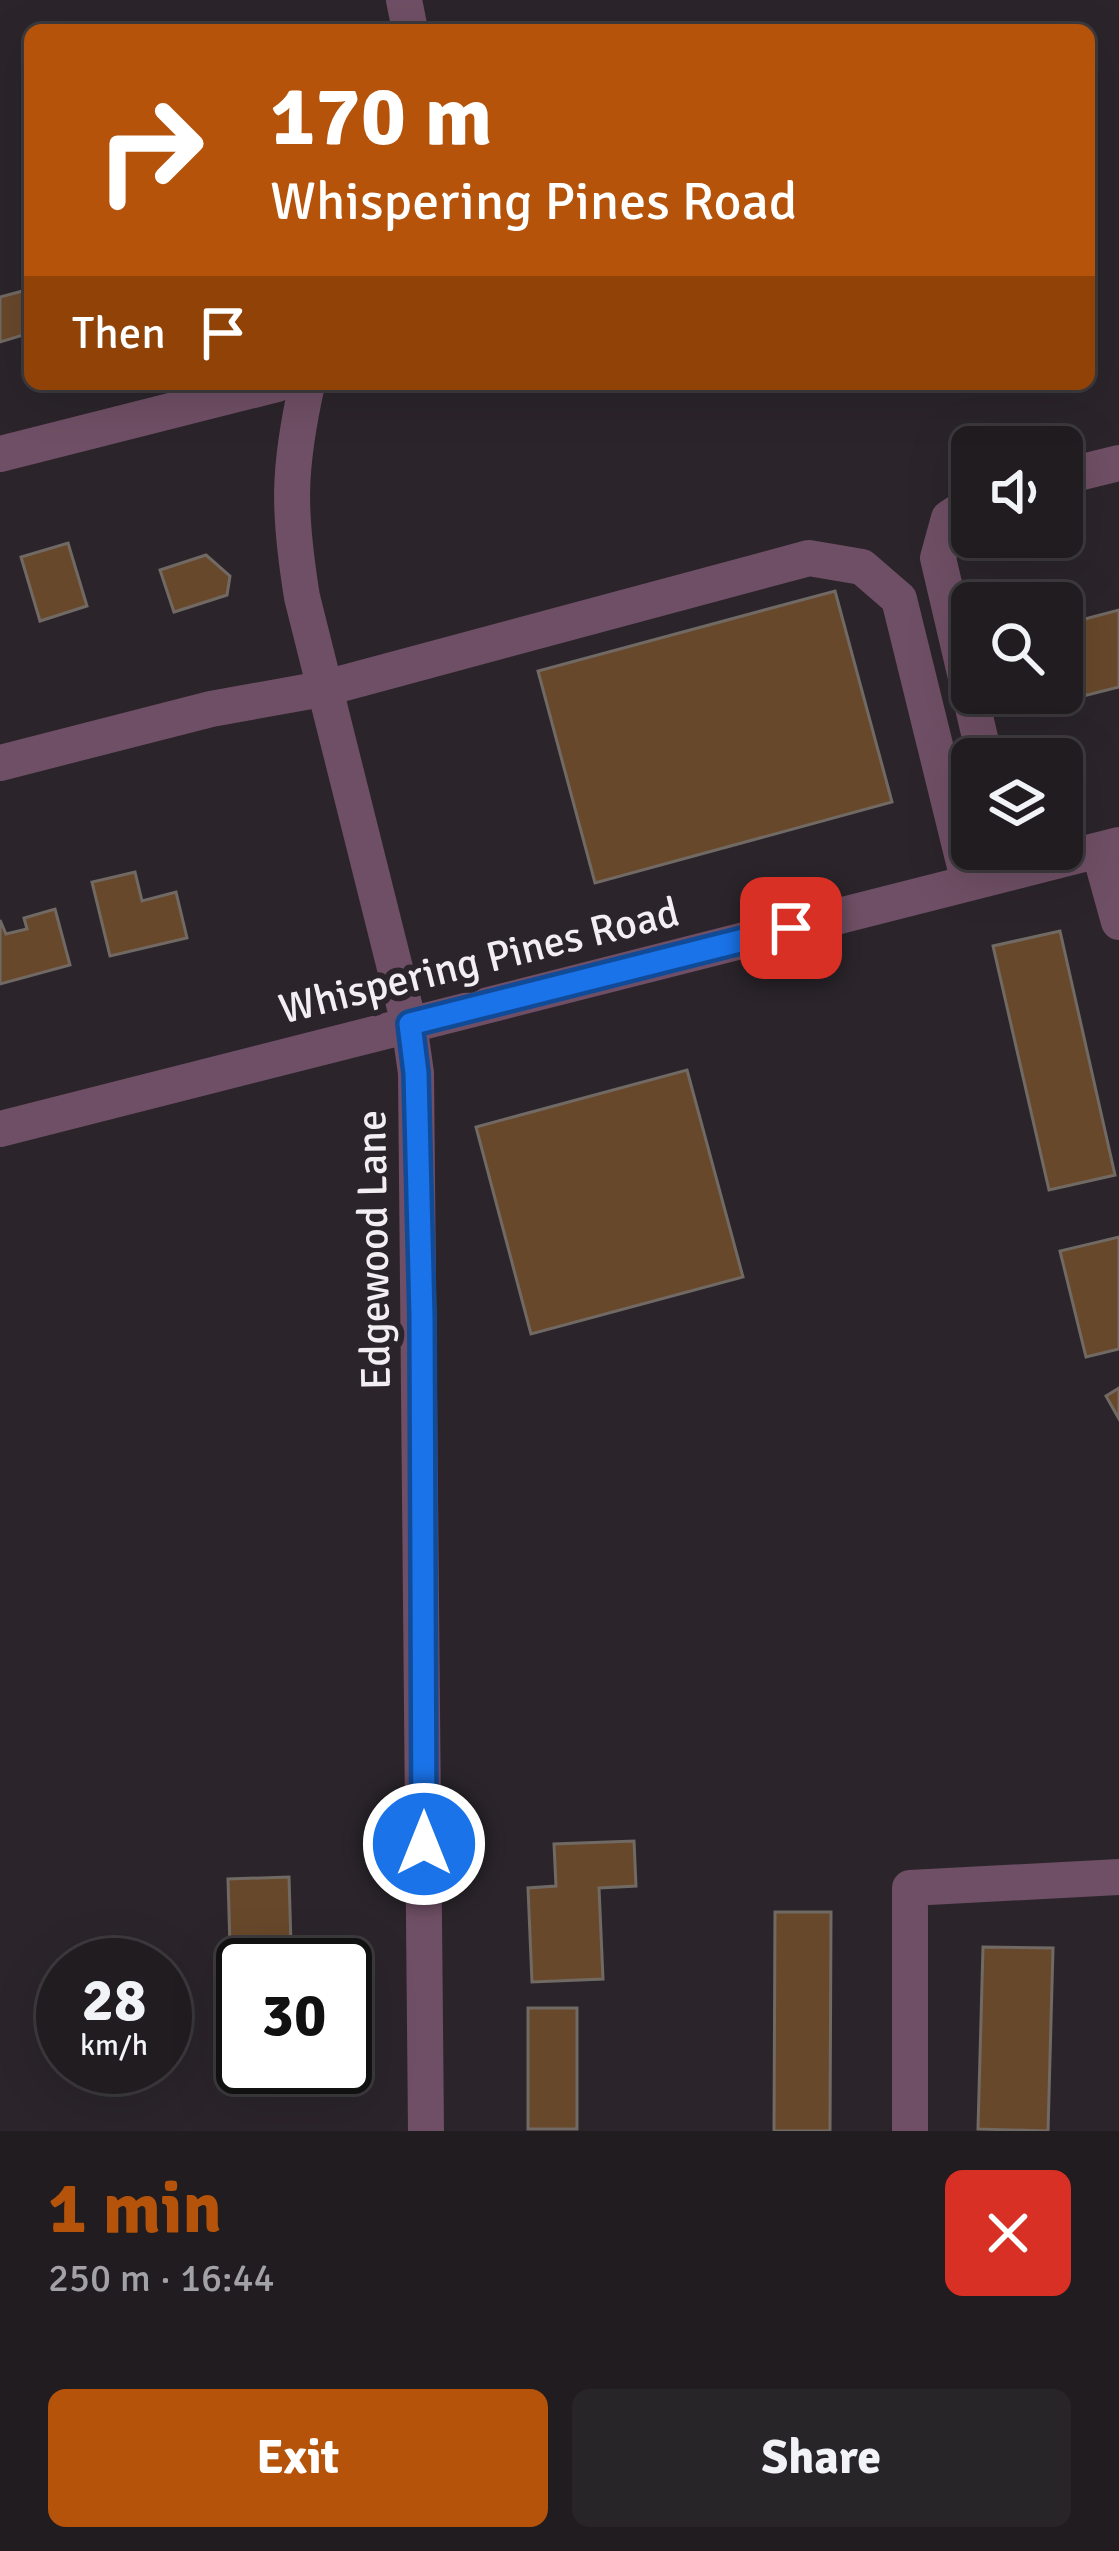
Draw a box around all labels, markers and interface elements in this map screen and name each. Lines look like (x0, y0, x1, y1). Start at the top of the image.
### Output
text: 170 m (270, 65, 492, 169)
icon: right (72, 72, 228, 228)
text: Whispering Pines Road (270, 168, 797, 235)
icon: arrive (190, 300, 256, 366)
text: Then (72, 306, 166, 361)
map controls (951, 426, 1083, 870)
button: sound (951, 426, 1083, 558)
button: search (951, 582, 1083, 714)
button: layers (951, 738, 1083, 870)
pin (740, 877, 842, 979)
street label: Whispering Pines Road (274, 887, 684, 1035)
icon: arrive (758, 895, 824, 961)
street label: Edgewood Lane (346, 1110, 402, 1390)
position arrow (361, 1781, 487, 1907)
speed limit sign: 30 (216, 1938, 372, 2094)
text: 28 (82, 1964, 146, 2038)
text: km/h (80, 2027, 148, 2064)
text: 1 min (48, 2164, 222, 2253)
button: close (945, 2170, 1071, 2296)
text: 250 m · 16:44 (48, 2254, 275, 2302)
button: Exit (48, 2389, 548, 2527)
button: Share (572, 2389, 1071, 2527)

